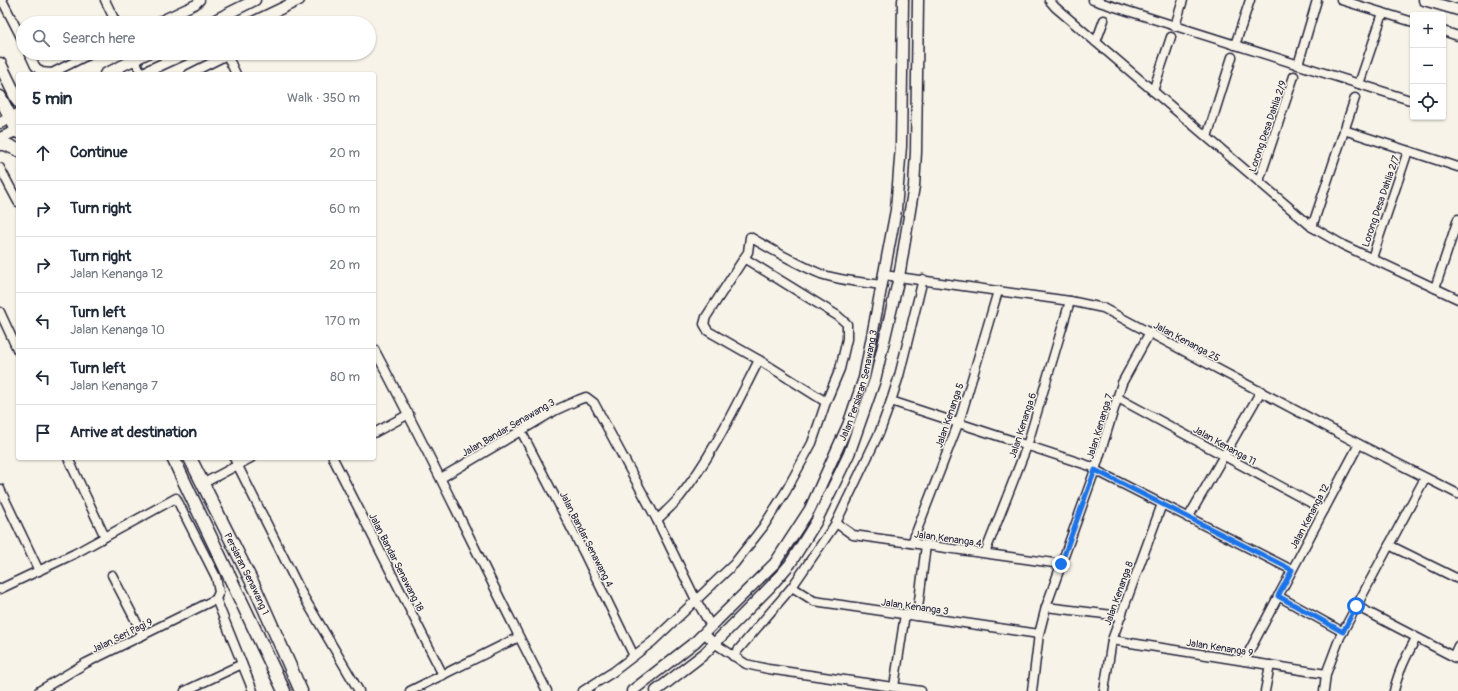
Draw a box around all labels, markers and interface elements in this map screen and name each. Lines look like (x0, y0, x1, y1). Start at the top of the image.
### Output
map controls (1410, 12, 1446, 120)
button: + (1410, 12, 1446, 48)
search box (16, 16, 376, 60)
icon: search (30, 27, 52, 49)
text: Search here (62, 29, 135, 48)
button: − (1410, 48, 1446, 84)
street label: Lorong Desa Dahlia 2/9 (1247, 79, 1289, 174)
button: locate (1410, 84, 1446, 120)
text: 5 min (32, 88, 72, 109)
text: Walk · 350 m (287, 90, 360, 106)
icon: ahead (32, 142, 54, 164)
text: Continue (70, 143, 128, 162)
text: 20 m (329, 145, 360, 161)
street label: Lorong Desa Dahlia 2/7 (1360, 153, 1402, 249)
icon: right (32, 198, 54, 220)
text: Turn right (70, 199, 131, 218)
text: 60 m (329, 201, 360, 217)
text: Turn right (70, 247, 131, 266)
icon: right (32, 254, 54, 276)
text: 20 m (329, 257, 360, 273)
text: Jalan Kenanga 12 (70, 266, 163, 282)
text: Turn left (70, 303, 126, 322)
icon: left (32, 310, 54, 332)
text: 170 m (325, 313, 360, 329)
street label: Jalan Kenanga 25 (1151, 319, 1222, 364)
text: Jalan Kenanga 10 (70, 322, 165, 338)
street label: Jalan Persiaran Senawang 3 (837, 328, 880, 443)
text: Turn left (70, 359, 126, 378)
icon: left (32, 366, 54, 388)
text: 80 m (330, 369, 360, 385)
text: Jalan Kenanga 7 (70, 378, 158, 394)
street label: Jalan Kenanga 5 (933, 381, 967, 449)
street label: Jalan Kenanga 6 (1007, 391, 1039, 460)
street label: Jalan Kenanga 7 (1084, 392, 1116, 460)
street label: Jalan Bandar Senawang 3 (460, 396, 557, 459)
icon: arrive (32, 422, 54, 444)
text: Arrive at destination (70, 423, 197, 442)
street label: Jalan Kenanga 11 (1191, 424, 1258, 468)
street label: Jalan Kenanga 12 (1288, 482, 1332, 551)
street label: Jalan Bandar Senawang 4 (557, 490, 616, 589)
street label: Jalan Bandar Senawang 18 (366, 511, 426, 614)
street label: Jalan Kenanga 4 (913, 528, 983, 550)
street label: Persiaran Senawang 1 (221, 531, 271, 617)
route end (1052, 555, 1070, 573)
street label: Jalan Kenanga 8 (1102, 560, 1136, 627)
street label: Jalan Kenanga 3 (880, 596, 950, 618)
route start (1347, 597, 1365, 615)
street label: Jalan Seri Pagi 9 (90, 616, 155, 656)
street label: Jalan Kenanga 9 (1186, 637, 1254, 659)

